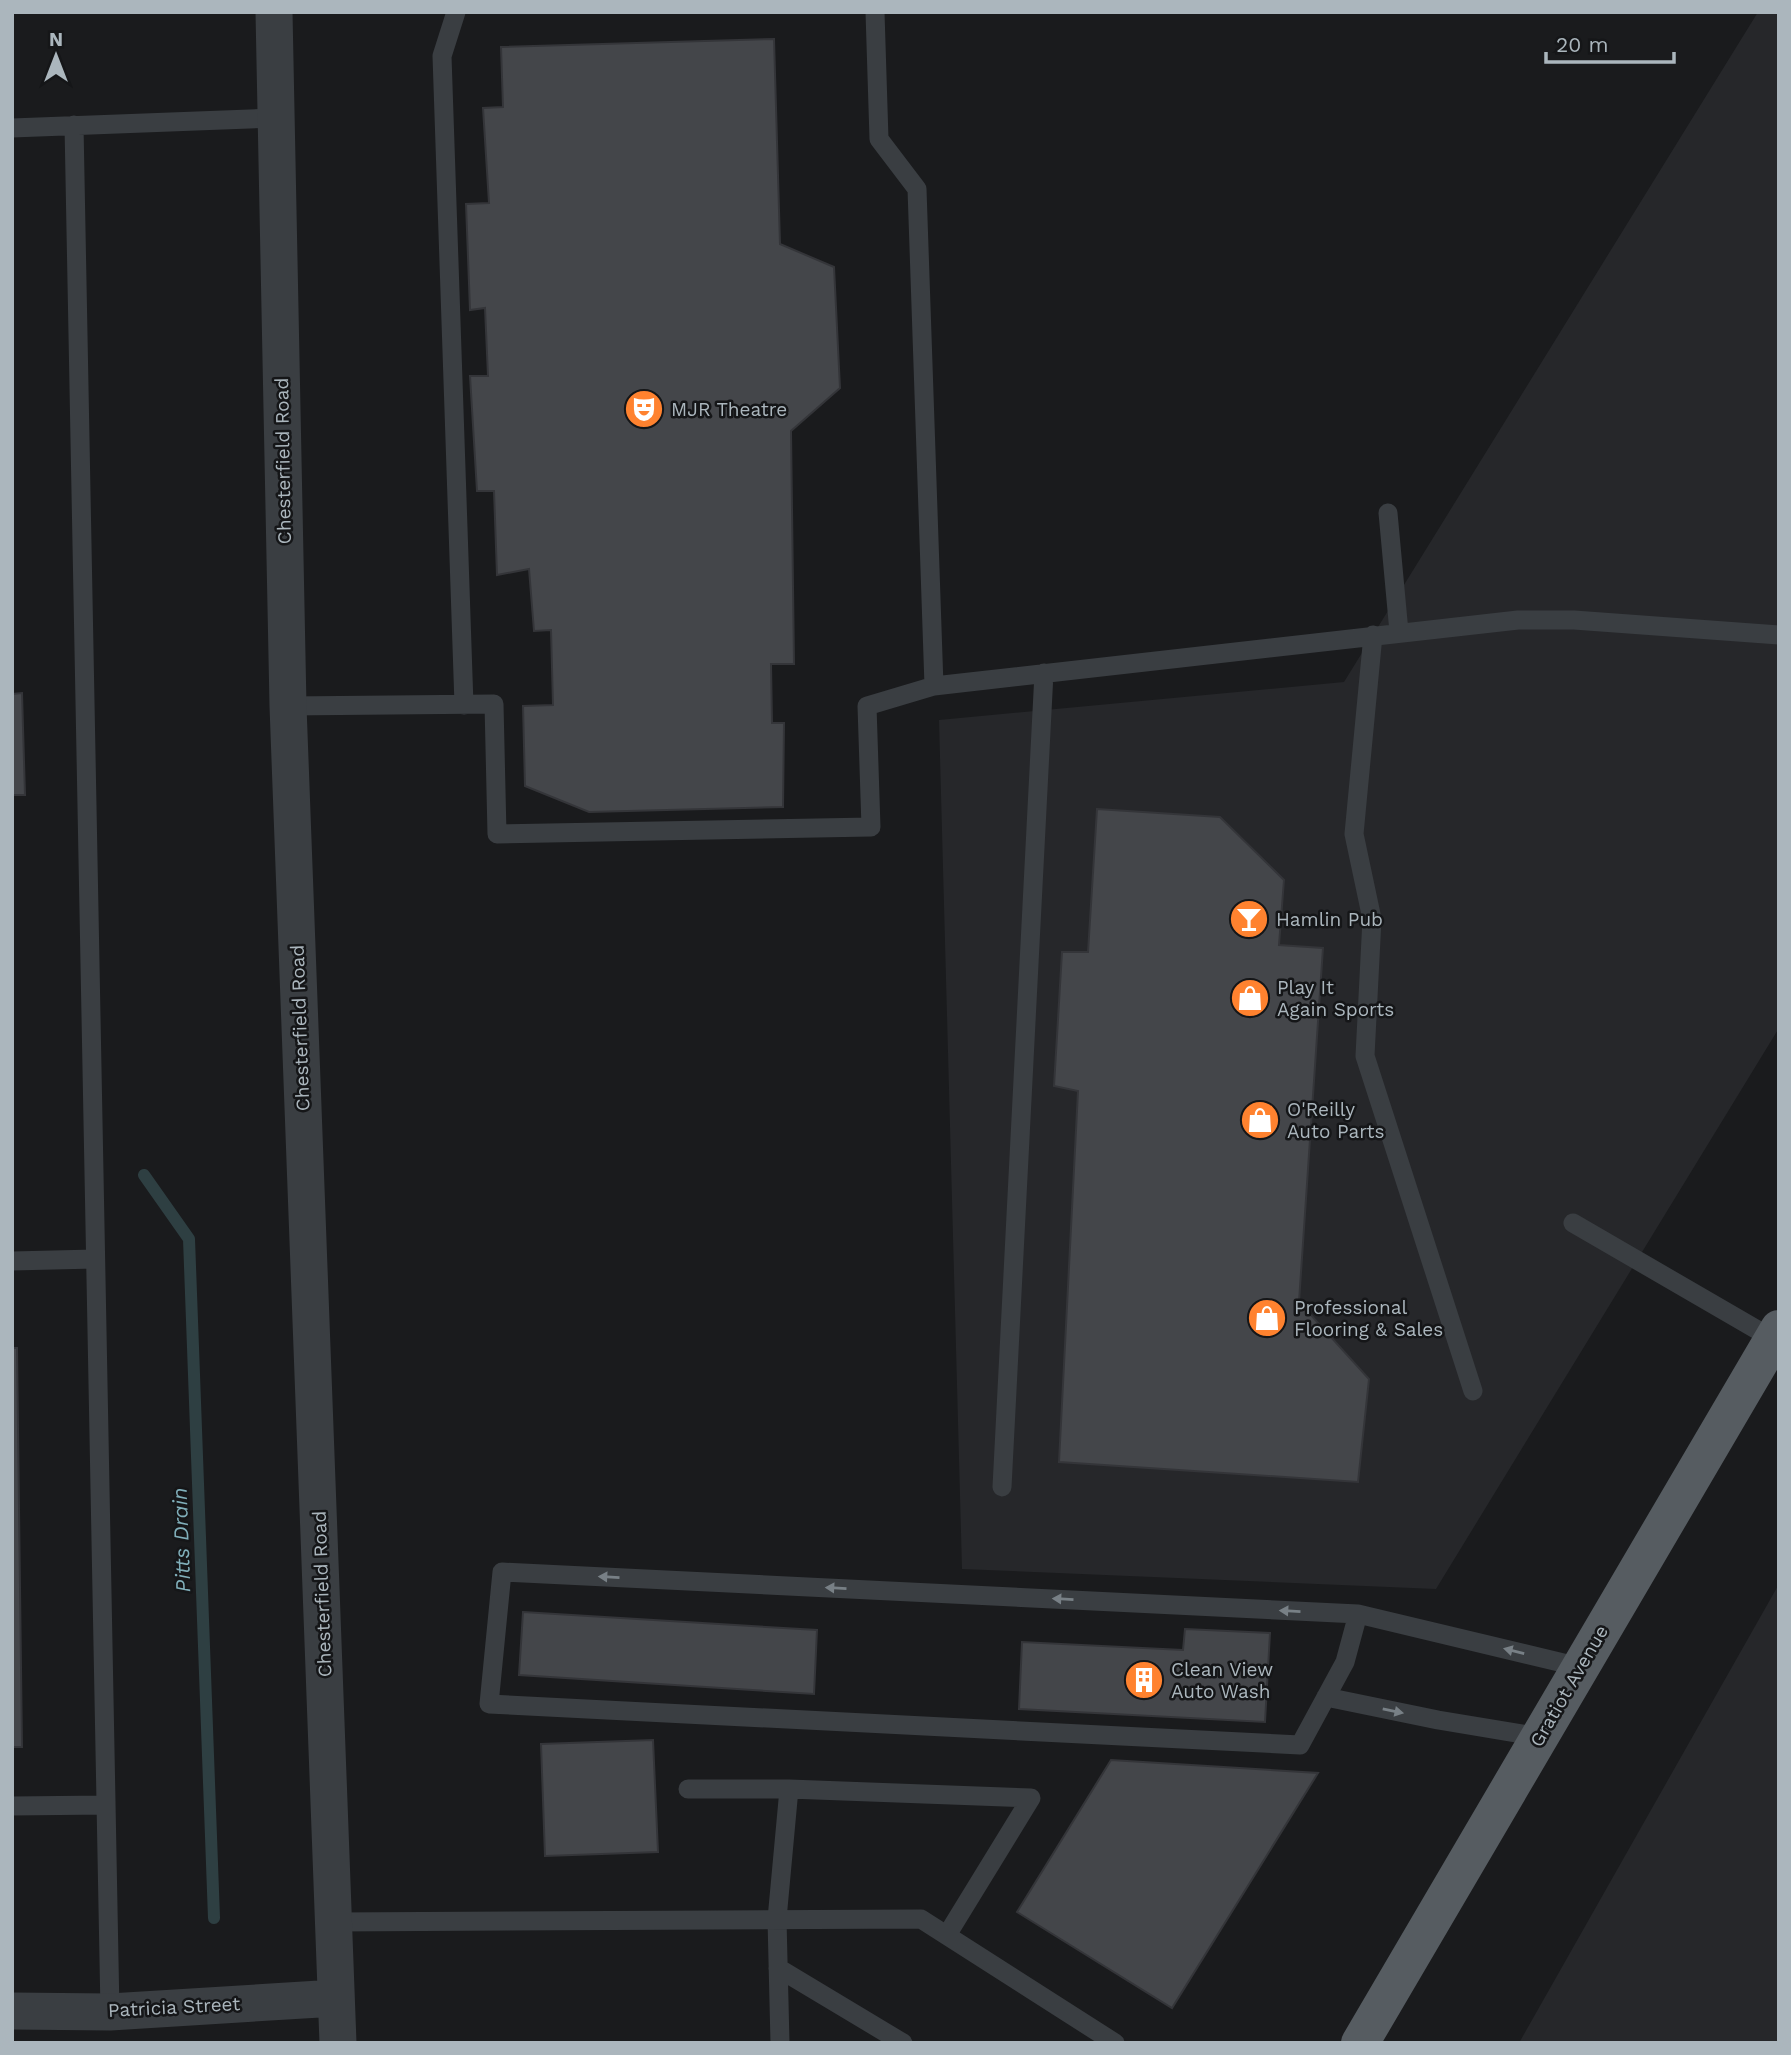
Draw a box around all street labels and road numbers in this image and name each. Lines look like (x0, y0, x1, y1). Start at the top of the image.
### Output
street label: Chesterfield Road (270, 378, 296, 544)
street label: Chesterfield Road (286, 944, 314, 1112)
street label: Chesterfield Road (308, 1510, 336, 1678)
street label: Gratiot Avenue (1525, 1621, 1613, 1751)
street label: Patricia Street (107, 1992, 241, 2022)

